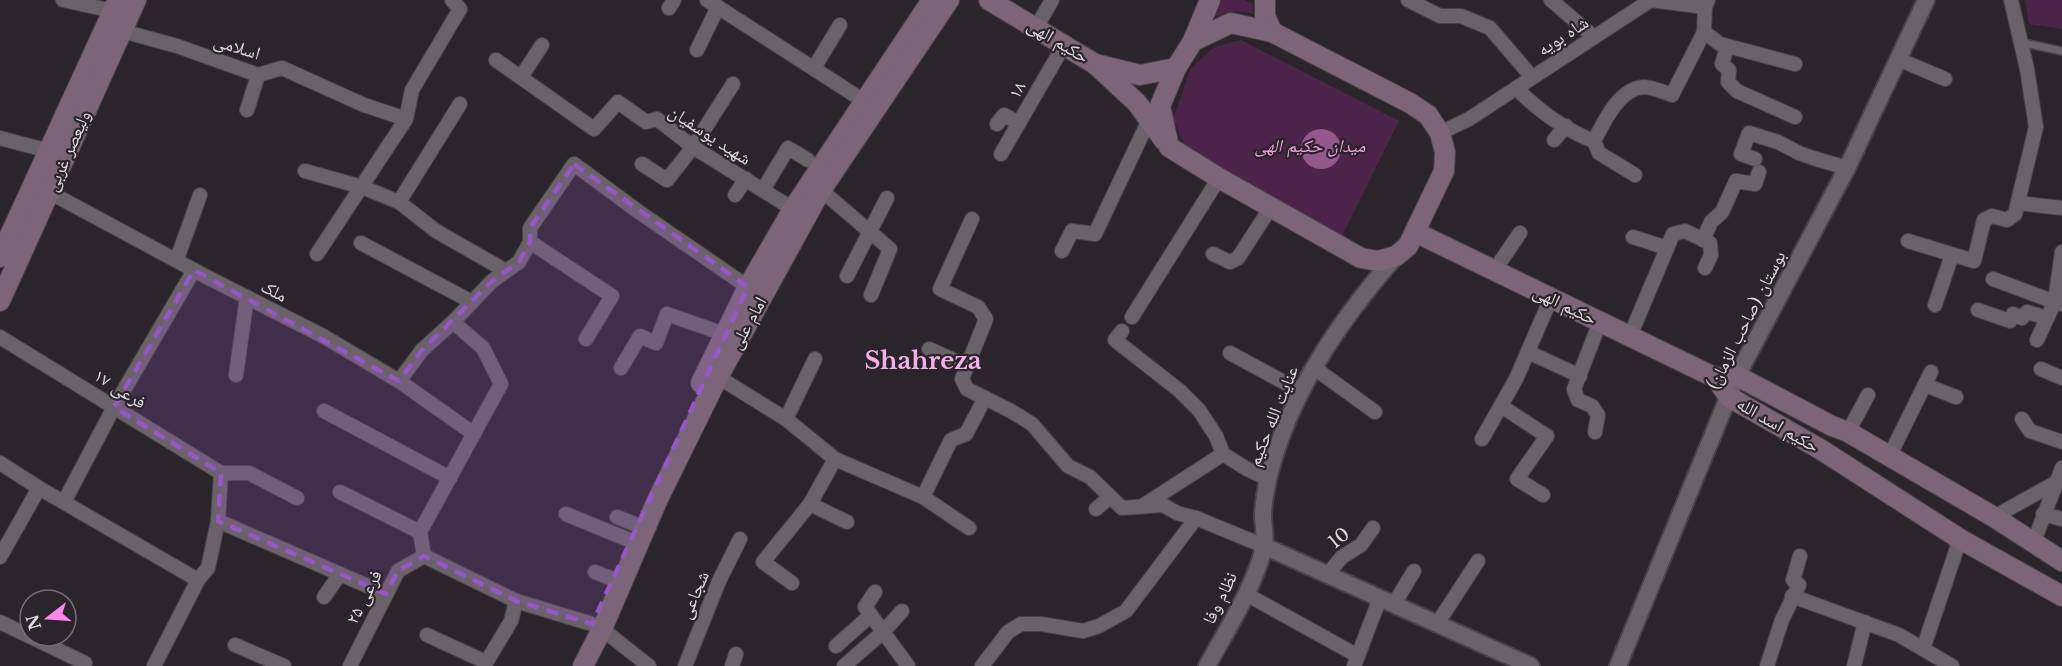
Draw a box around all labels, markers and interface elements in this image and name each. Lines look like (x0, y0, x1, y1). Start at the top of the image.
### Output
street label: شاه بویه (1533, 11, 1593, 61)
street label: حکیم الهی (1023, 14, 1093, 69)
street label: اسلامی (211, 30, 263, 64)
street label: ۱۸ (1003, 77, 1031, 103)
street label: شهید یوسفیان (665, 100, 755, 170)
street label: ولیعصر غربی (40, 107, 96, 195)
park label: میدان حکیم الهی (1255, 135, 1366, 158)
street label: بوستان (صاحب الزمان) (1702, 247, 1790, 393)
street label: ملک (257, 275, 291, 307)
street label: حکیم الهی (1529, 280, 1600, 331)
street label: امام علی (725, 293, 772, 354)
district label: Shahreza (864, 346, 982, 375)
street label: عنایت الله حکیم (1243, 363, 1304, 470)
street label: فرعی ۱۷ (90, 364, 150, 414)
street label: حکیم اسد الله (1732, 393, 1823, 458)
street label: 10 (1324, 523, 1354, 553)
street label: فرعی ۲۵ (341, 566, 387, 628)
street label: شجاعی (674, 568, 714, 622)
street label: نظام وفا (1198, 568, 1243, 628)
north arrow (18, 588, 78, 648)
text: N (22, 612, 45, 633)

